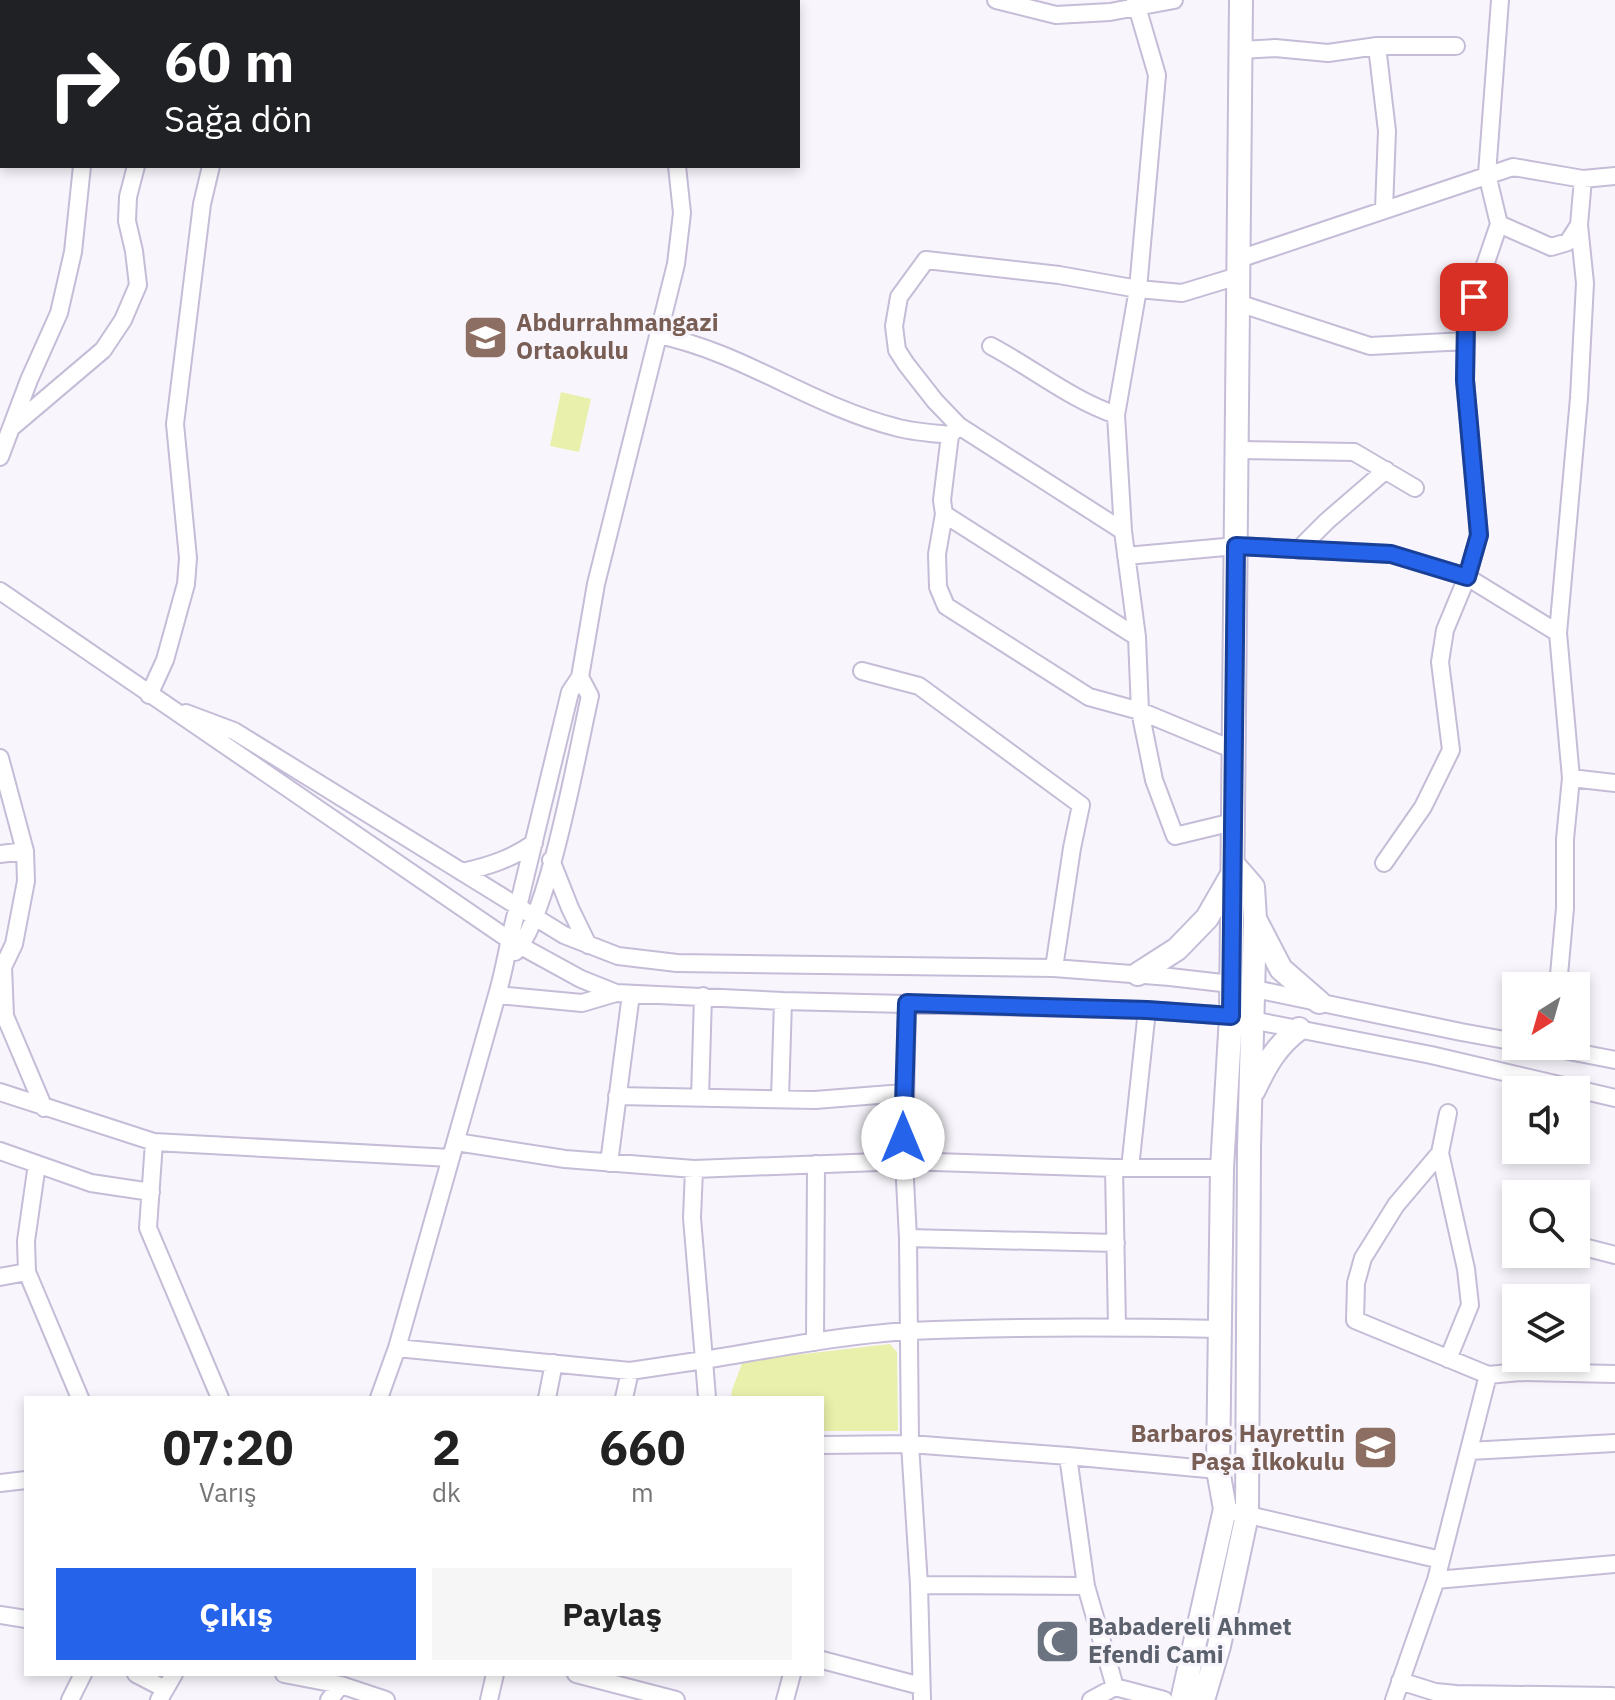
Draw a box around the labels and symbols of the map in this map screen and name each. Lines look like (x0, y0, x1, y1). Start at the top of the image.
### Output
pin (1440, 263, 1508, 331)
place label: Abdurrahmangazi Ortaokulu (516, 306, 719, 366)
school or university icon: Abdurrahmangazi Ortaokulu (461, 313, 509, 361)
north arrow (1502, 972, 1590, 1060)
position arrow (861, 1096, 945, 1180)
place label: Barbaros Hayrettin Paşa İlkokulu (1130, 1417, 1345, 1477)
school or university icon: Barbaros Hayrettin Paşa İlkokulu (1352, 1424, 1400, 1472)
place label: Babadereli Ahmet Efendi Cami (1088, 1610, 1292, 1670)
mosque icon: Babadereli Ahmet Efendi Cami (1033, 1617, 1081, 1665)

